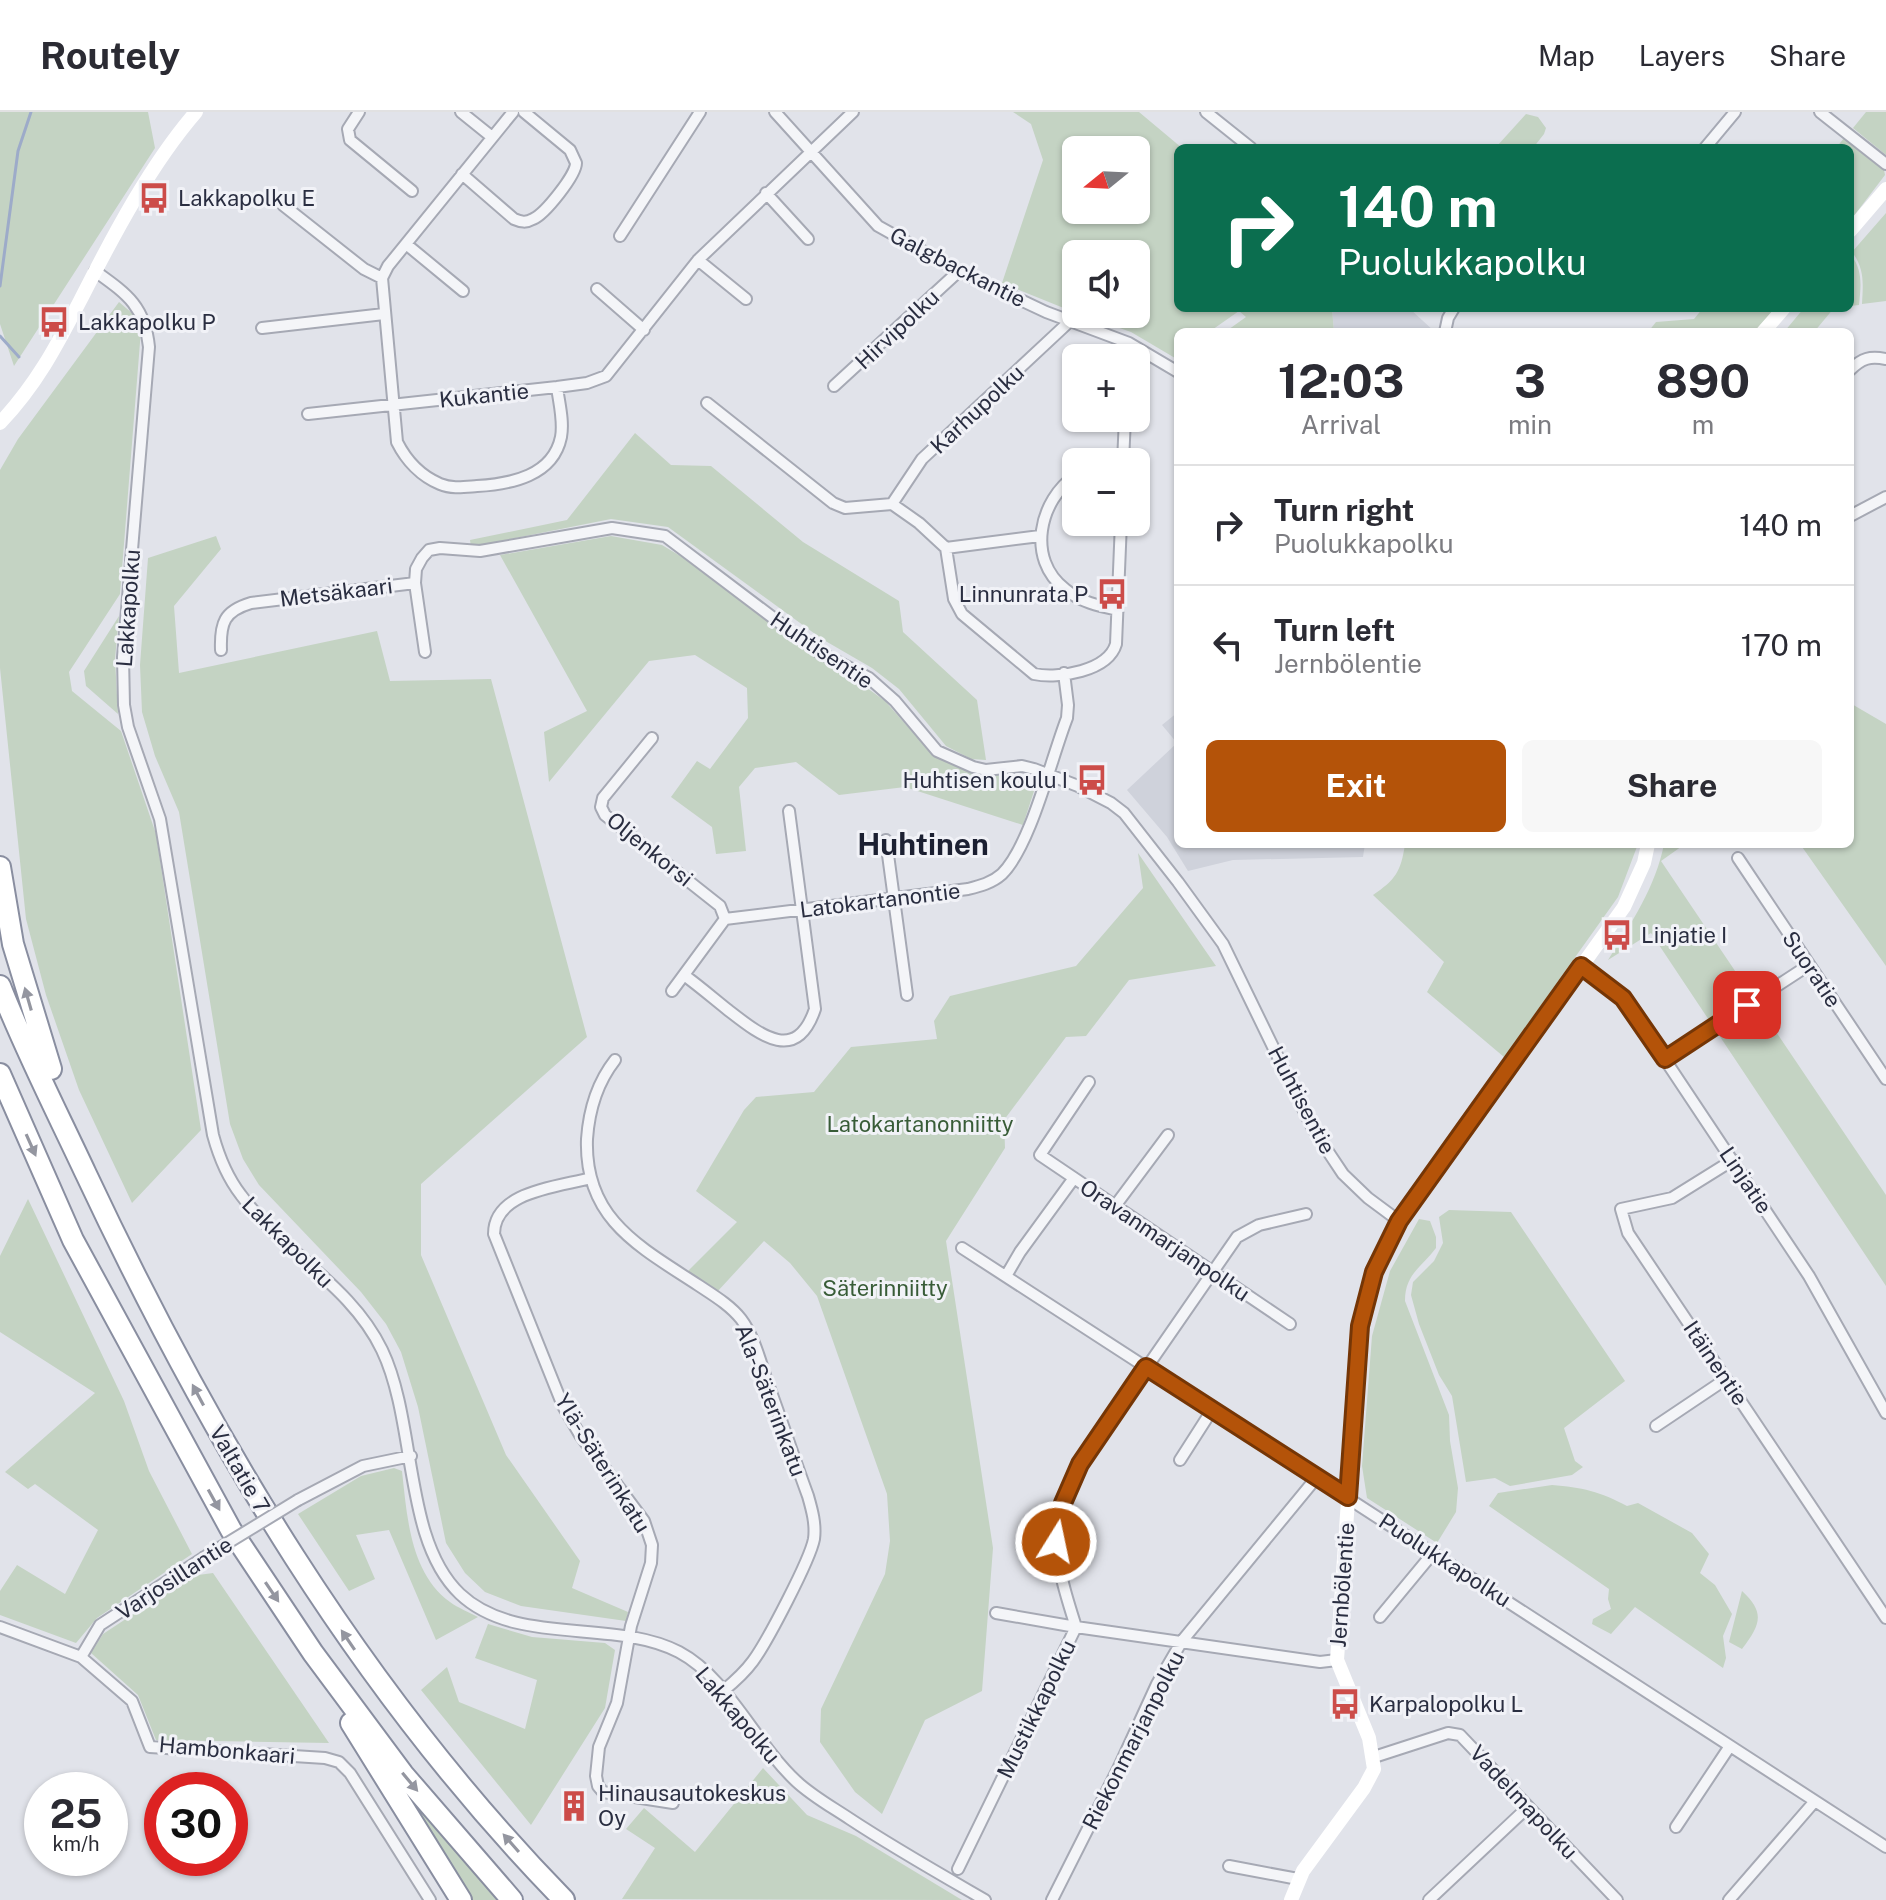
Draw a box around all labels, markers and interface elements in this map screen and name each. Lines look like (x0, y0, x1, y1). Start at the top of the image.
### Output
text: Routely (40, 33, 180, 78)
text: Map (1538, 39, 1595, 72)
text: Layers (1639, 39, 1725, 72)
text: Share (1769, 39, 1846, 72)
north arrow (1062, 136, 1150, 224)
map controls (1062, 136, 1150, 536)
text: 140 m (1338, 174, 1498, 240)
icon: right (1206, 176, 1310, 280)
bus stop icon: Lakkapolku E (137, 181, 171, 215)
place label: Lakkapolku E (178, 185, 315, 211)
street label: Galgbackantie (886, 222, 1030, 312)
button: sound (1062, 240, 1150, 328)
text: Puolukkapolku (1338, 241, 1587, 283)
street label: Hirvipolku (850, 284, 944, 374)
bus stop icon: Lakkapolku P (37, 305, 71, 339)
place label: Lakkapolku P (78, 309, 215, 335)
button: + (1062, 344, 1150, 432)
text: 12:03 (1278, 352, 1404, 409)
text: 3 (1514, 352, 1546, 409)
text: 890 (1656, 352, 1750, 409)
street label: Karhupolku (925, 359, 1029, 459)
street label: Kukantie (438, 377, 530, 413)
text: Arrival (1301, 409, 1381, 440)
text: min (1508, 409, 1552, 440)
text: m (1692, 409, 1714, 440)
button: − (1062, 448, 1150, 536)
text: Turn right (1274, 492, 1414, 528)
icon: right (1206, 503, 1250, 547)
text: 140 m (1739, 507, 1822, 543)
text: Puolukkapolku (1274, 528, 1454, 559)
street label: Lakkapolku (111, 548, 145, 668)
street label: Metsäkaari (278, 572, 394, 612)
bus stop icon: Linnunrata P (1095, 577, 1129, 611)
place label: Linnunrata P (959, 581, 1088, 607)
street label: Huhtisentie (766, 606, 878, 694)
text: Turn left (1274, 612, 1395, 648)
icon: left (1206, 623, 1250, 667)
text: 170 m (1741, 627, 1822, 663)
text: Jernbölentie (1274, 648, 1422, 679)
button: Exit (1206, 740, 1506, 832)
button: Share (1522, 740, 1822, 832)
bus stop icon: Huhtisen koulu I (1075, 763, 1109, 797)
place label: Huhtisen koulu I (903, 767, 1068, 793)
street label: Oljenkorsi (602, 806, 698, 892)
district label: Huhtinen (857, 826, 989, 862)
street label: Latokartanontie (798, 877, 962, 923)
bus stop icon: Linjatie I (1600, 918, 1634, 952)
place label: Linjatie I (1641, 922, 1727, 948)
street label: Suoratie (1777, 926, 1847, 1012)
pin (1713, 971, 1781, 1039)
icon: arrive (1725, 983, 1769, 1027)
one-way arrow (21, 986, 34, 1010)
street label: Huhtisentie (1263, 1042, 1341, 1158)
park label: Latokartanonniitty (826, 1111, 1014, 1137)
one-way arrow (25, 1133, 38, 1157)
street label: Linjatie (1714, 1142, 1778, 1218)
street label: Oravanmarjanpolku (1075, 1174, 1255, 1306)
street label: Lakkapolku (237, 1191, 339, 1293)
park label: Säterinniitty (822, 1275, 948, 1301)
street label: Itäinentie (1678, 1316, 1754, 1410)
street label: Ala-Säterinkatu (730, 1320, 812, 1480)
one-way arrow (191, 1383, 205, 1406)
street label: Ylä-Säterinkatu (550, 1389, 656, 1537)
street label: Valtatie 7 (205, 1421, 275, 1517)
one-way arrow (207, 1489, 221, 1511)
position arrow (1014, 1500, 1098, 1584)
street label: Puolukkapolku (1374, 1508, 1516, 1612)
street label: Jernbölentie (1325, 1522, 1359, 1648)
street label: Varjosillantie (111, 1531, 237, 1625)
one-way arrow (264, 1581, 279, 1602)
one-way arrow (342, 1629, 356, 1651)
street label: Mustikkapolku (991, 1636, 1081, 1782)
street label: Riekonmarjanpolku (1077, 1646, 1189, 1834)
street label: Lakkapolku (690, 1661, 786, 1769)
bus stop icon: Karpalopolku L (1328, 1687, 1362, 1721)
place label: Karpalopolku L (1369, 1691, 1523, 1717)
street label: Hambonkaari (158, 1731, 296, 1769)
street label: Vadelmapolku (1465, 1740, 1583, 1864)
speed limit sign: 30 (144, 1772, 248, 1876)
one-way arrow (401, 1772, 419, 1792)
place label: Hinausautokeskus Oy (598, 1780, 786, 1831)
building icon: Hinausautokeskus Oy (557, 1789, 591, 1823)
text: 25 (50, 1790, 102, 1837)
text: km/h (52, 1832, 100, 1856)
one-way arrow (503, 1833, 520, 1853)

